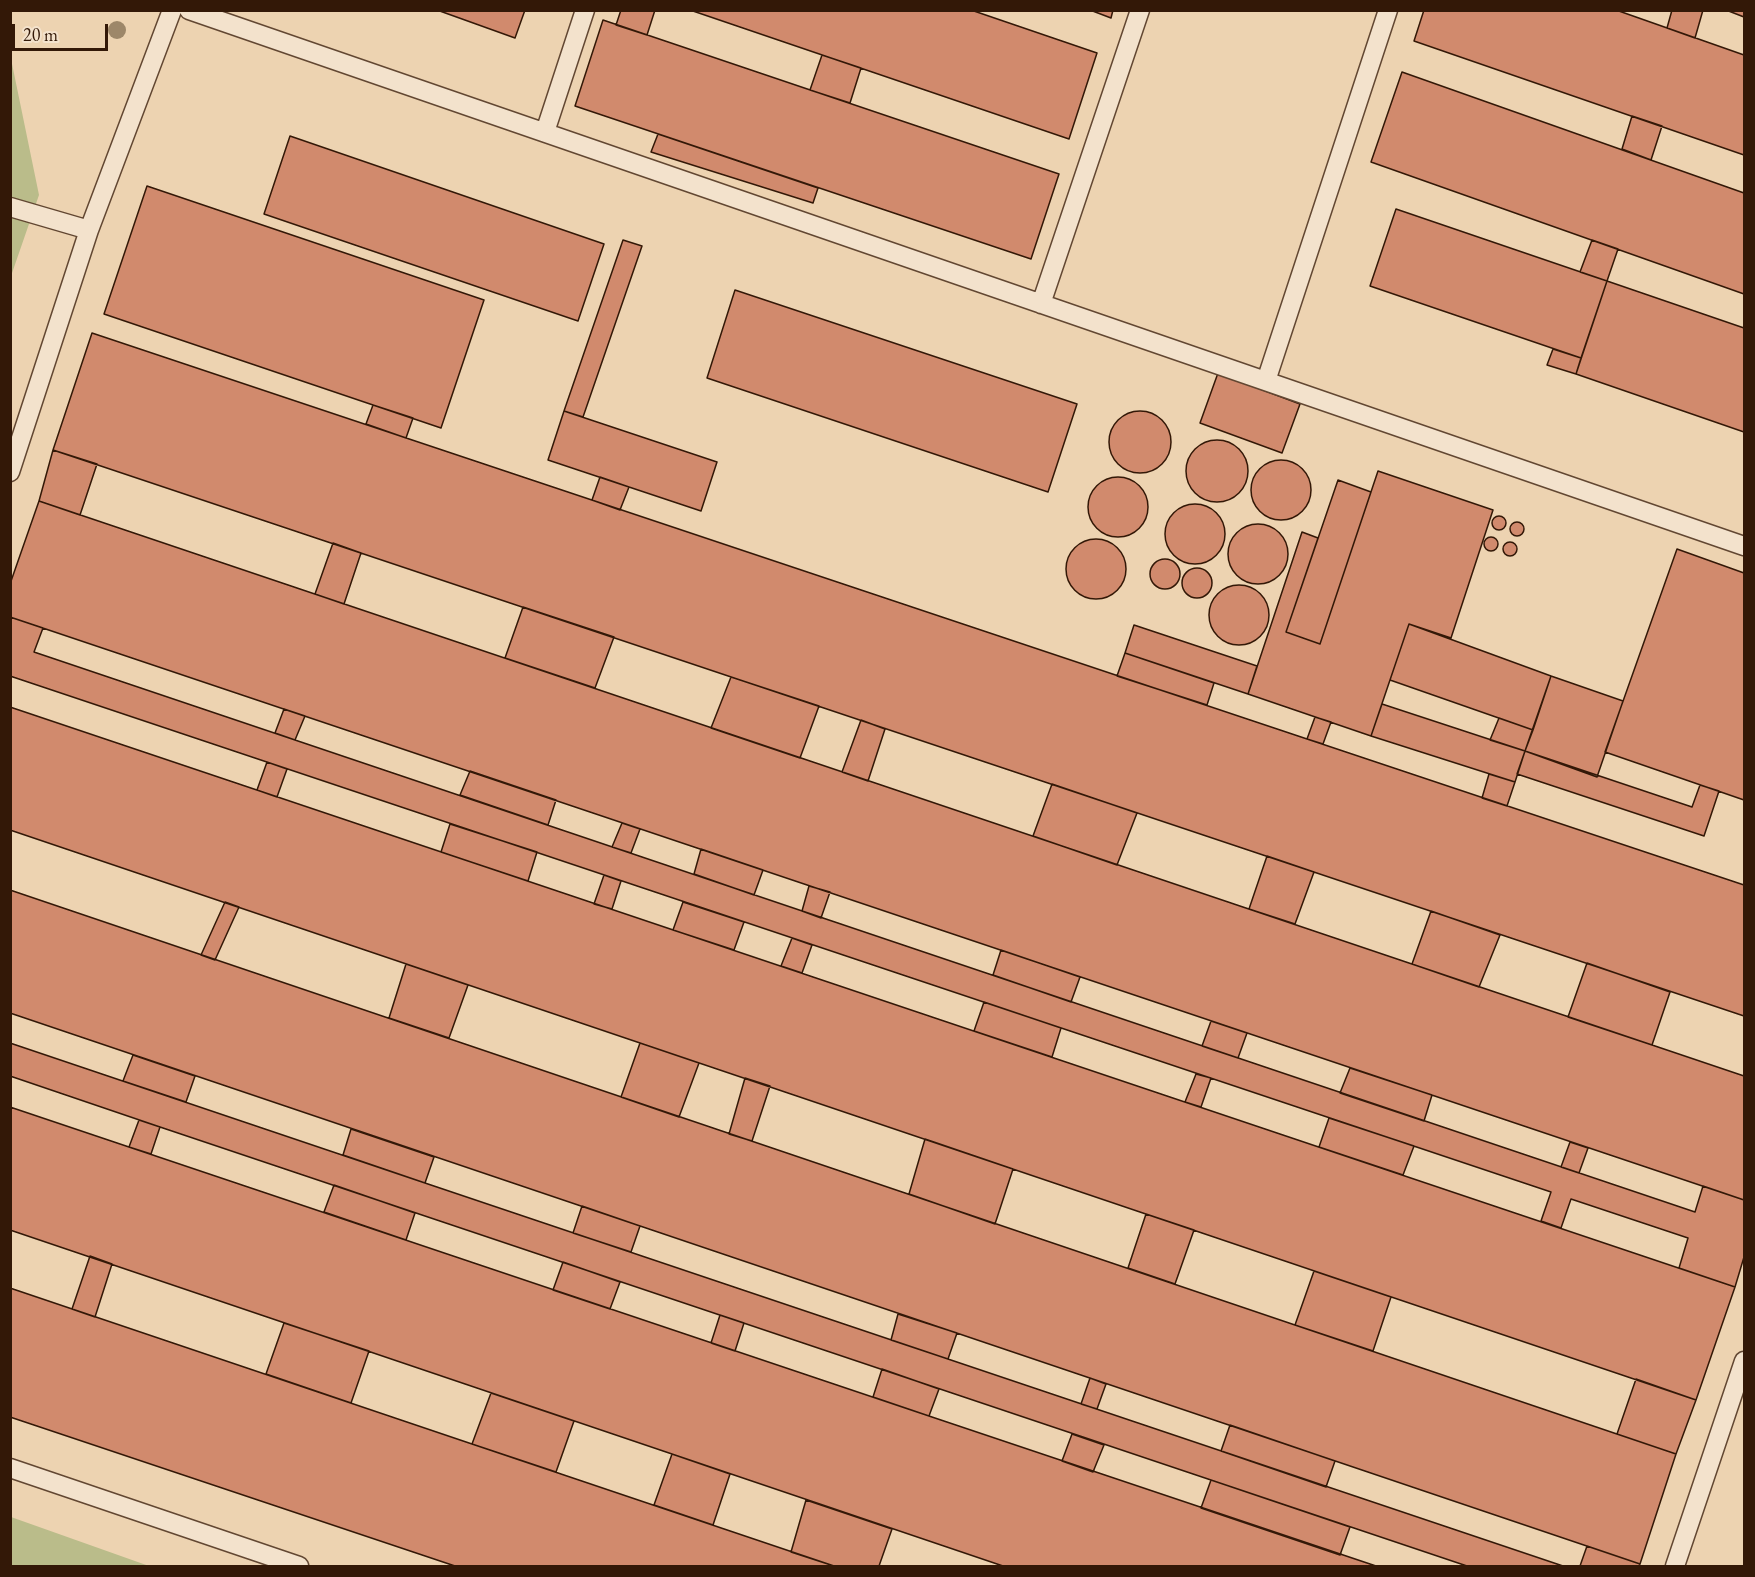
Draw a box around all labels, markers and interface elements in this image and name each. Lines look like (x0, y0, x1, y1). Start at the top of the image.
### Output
scale bar (15, 12, 111, 50)
text: 20 m (23, 23, 58, 46)

